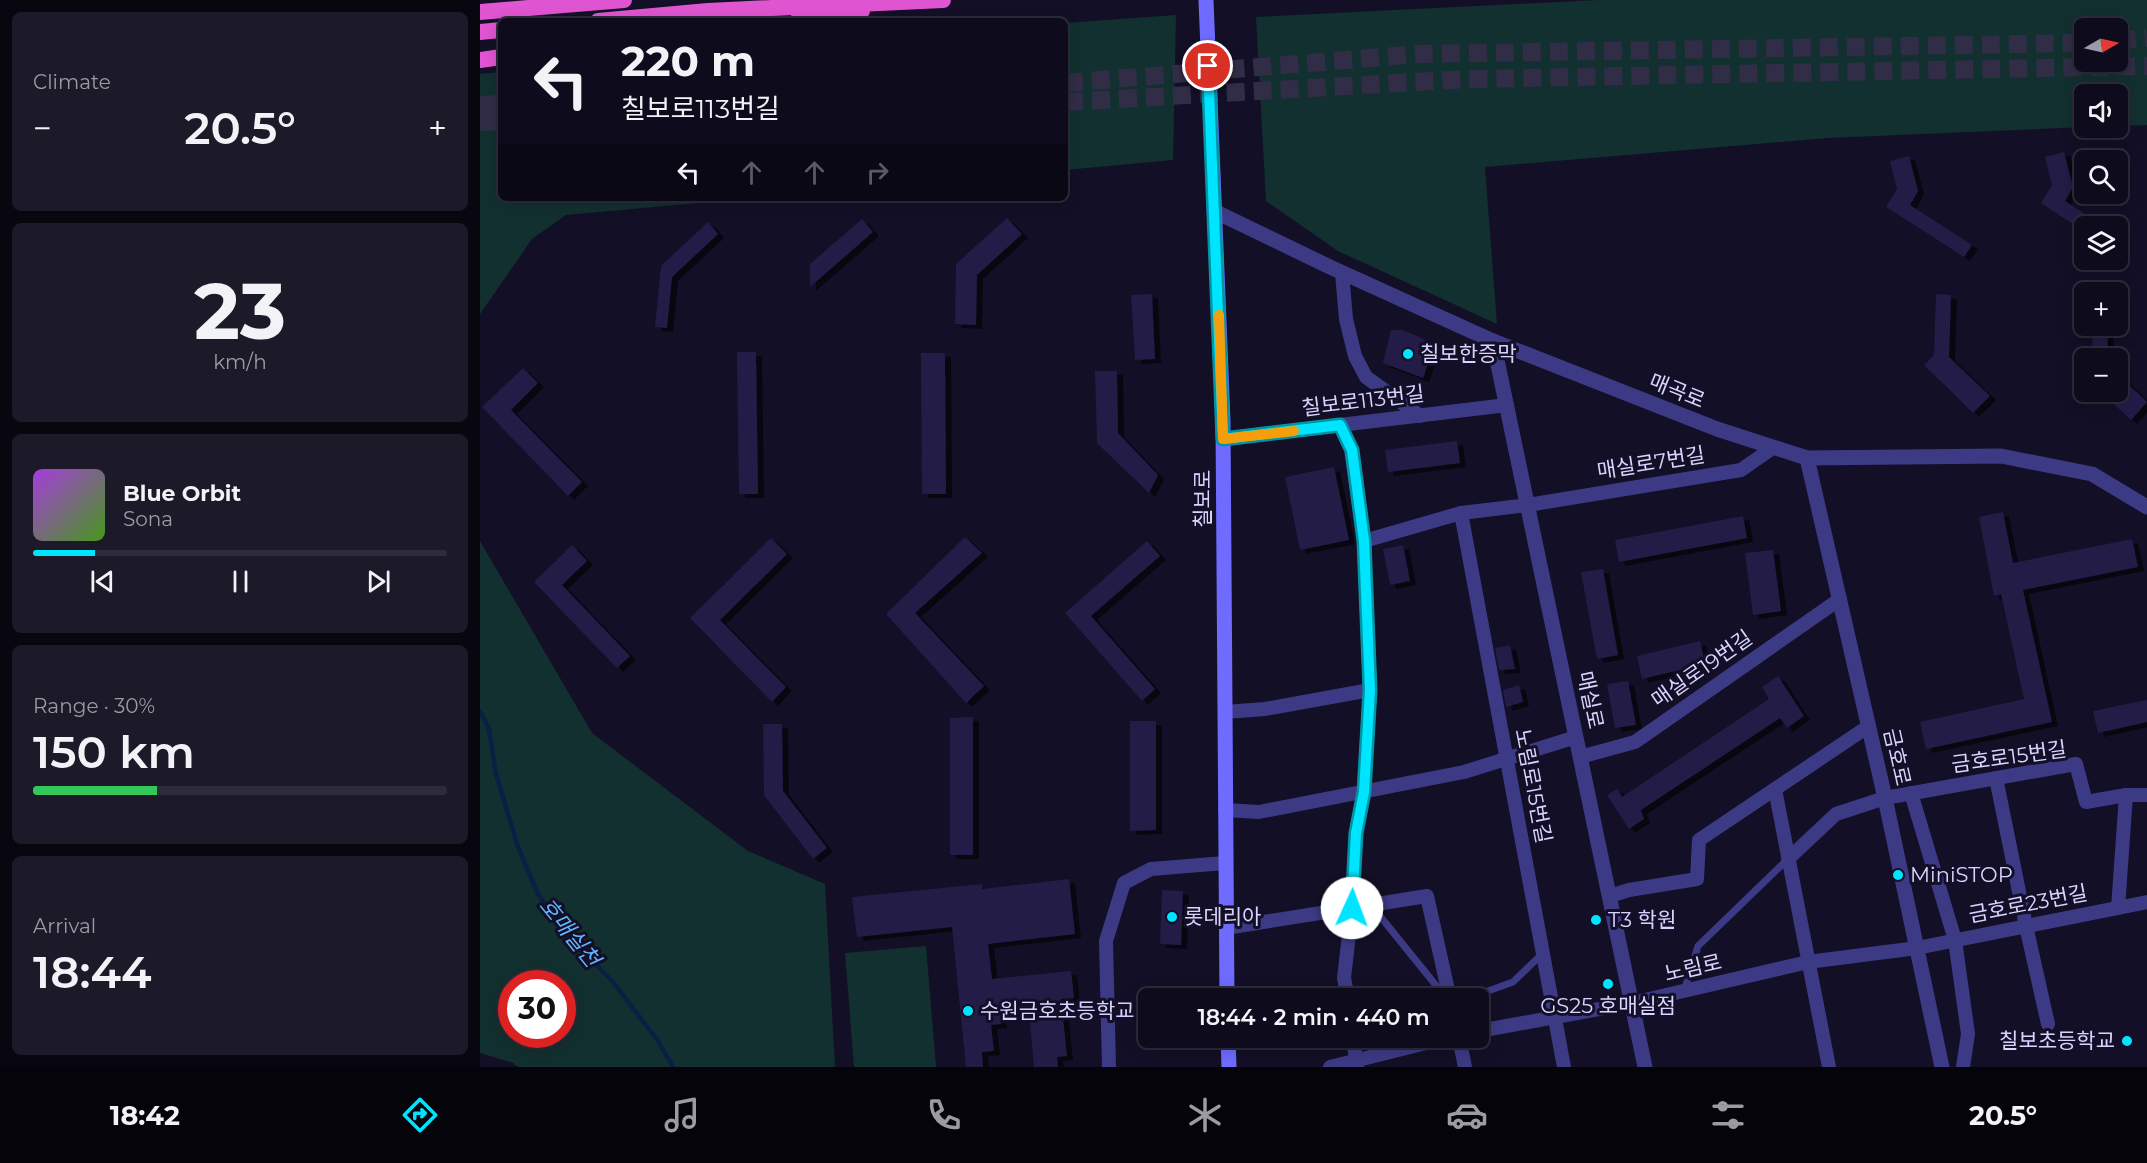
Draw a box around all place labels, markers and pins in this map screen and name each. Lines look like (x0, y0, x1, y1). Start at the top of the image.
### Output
pin (1182, 40, 1233, 91)
place label: 칠보한증막 (1420, 341, 1517, 366)
marker: 칠보한증막 (1401, 347, 1415, 361)
place label: MiniSTOP (1910, 862, 2013, 887)
marker: MiniSTOP (1891, 868, 1905, 882)
place label: 롯데리아 (1184, 904, 1261, 929)
place label: T3 학원 (1608, 907, 1676, 932)
marker: 롯데리아 (1165, 910, 1179, 924)
marker: T3 학원 (1589, 913, 1603, 927)
marker: GS25 호매실점 (1601, 977, 1615, 991)
place label: GS25 호매실점 (1540, 993, 1676, 1018)
place label: 수원금호초등학교 (980, 998, 1135, 1023)
marker: 수원금호초등학교 (961, 1004, 975, 1018)
place label: 칠보초등학교 (1999, 1028, 2115, 1053)
marker: 칠보초등학교 (2120, 1034, 2134, 1048)

